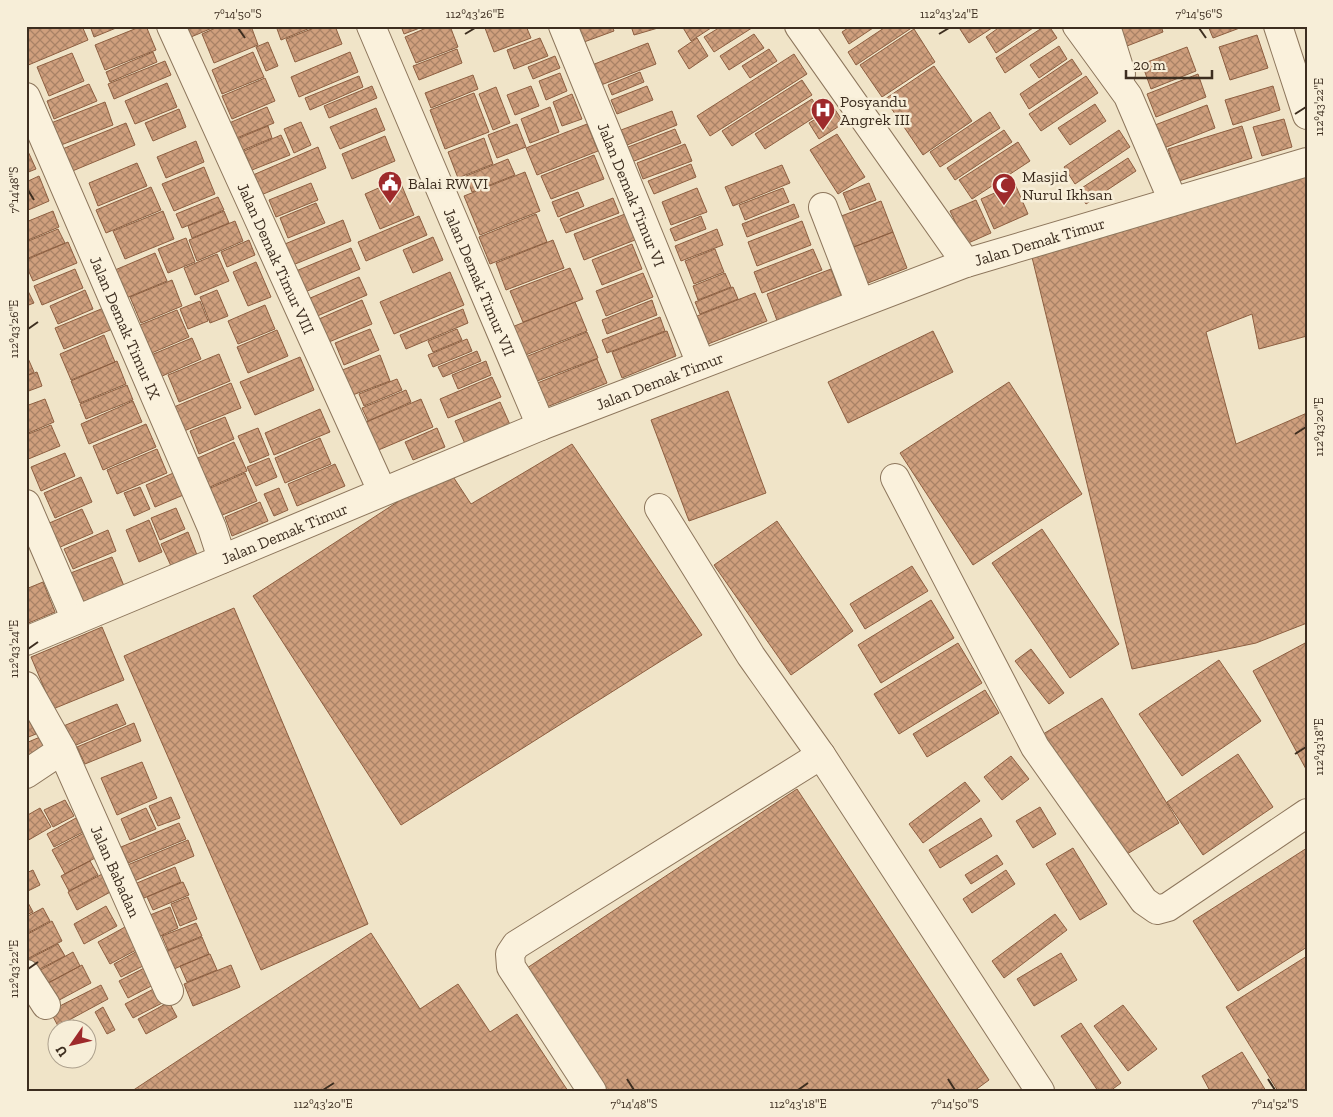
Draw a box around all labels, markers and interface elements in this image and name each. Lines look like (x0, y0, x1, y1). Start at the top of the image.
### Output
text: 7°14'50"S (214, 7, 262, 21)
text: 112°43'26"E (446, 7, 504, 21)
text: 112°43'24"E (920, 7, 978, 21)
text: 7°14'56"S (1176, 7, 1222, 21)
scale bar (1126, 48, 1212, 80)
text: 20 m (1133, 56, 1166, 74)
text: 112°43'22"E (1312, 78, 1326, 136)
place label: Posyandu Angrek III (840, 92, 910, 129)
hospital icon: Posyandu Angrek III (810, 97, 836, 131)
street label: Jalan Demak Timur VI (594, 120, 670, 269)
text: 7°14'48"S (7, 167, 21, 213)
place label: Masjid Nurul Ikhsan (1022, 167, 1113, 204)
public building icon: Balai RW VI (377, 170, 403, 204)
mosque icon: Masjid Nurul Ikhsan (991, 172, 1017, 206)
place label: Balai RW VI (408, 174, 488, 193)
street label: Jalan Demak Timur VIII (234, 180, 319, 337)
street label: Jalan Demak Timur VII (440, 205, 520, 359)
street label: Jalan Demak Timur (972, 213, 1107, 270)
street label: Jalan Demak Timur IX (86, 253, 165, 402)
text: 112°43'26"E (7, 300, 21, 358)
street label: Jalan Demak Timur (593, 347, 726, 414)
text: 112°43'20"E (1312, 398, 1326, 456)
street label: Jalan Demak Timur (218, 498, 351, 568)
text: 112°43'24"E (7, 620, 21, 678)
text: 112°43'18"E (1312, 719, 1326, 775)
street label: Jalan Babadan (87, 822, 145, 921)
text: 112°43'22"E (7, 940, 21, 998)
north arrow (48, 1020, 98, 1070)
text: U (52, 1042, 72, 1060)
text: 112°43'20"E (294, 1097, 352, 1111)
text: 7°14'48"S (611, 1097, 657, 1111)
text: 112°43'18"E (770, 1097, 826, 1111)
text: 7°14'50"S (931, 1097, 979, 1111)
text: 7°14'52"S (1252, 1097, 1298, 1111)

